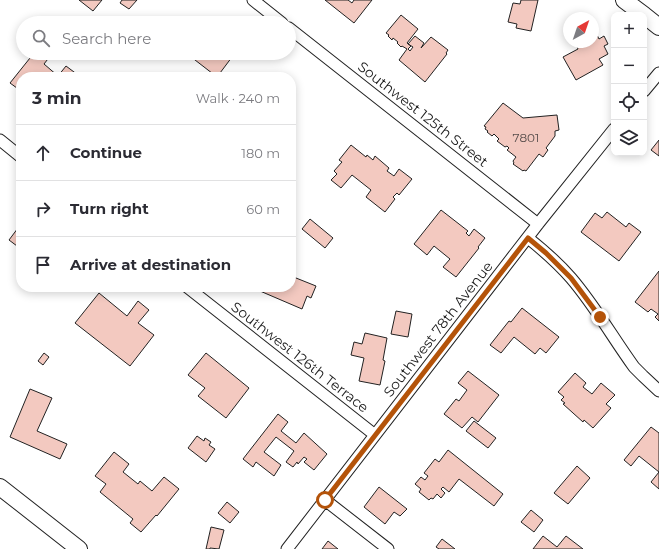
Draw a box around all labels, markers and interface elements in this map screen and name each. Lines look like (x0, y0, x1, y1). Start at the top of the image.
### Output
north arrow (563, 12, 599, 48)
map controls (611, 12, 647, 156)
button: + (611, 12, 647, 48)
search box (16, 16, 296, 60)
icon: search (30, 27, 52, 49)
text: Search here (62, 29, 151, 48)
button: − (611, 48, 647, 84)
street label: Southwest 125th Street (354, 57, 492, 171)
button: locate (611, 84, 647, 120)
text: 3 min (32, 88, 82, 108)
text: Walk · 240 m (196, 90, 280, 106)
button: layers (611, 120, 647, 156)
house number: 7801 (513, 130, 539, 145)
icon: ahead (32, 142, 54, 164)
text: Continue (70, 143, 142, 162)
text: 180 m (241, 145, 280, 161)
icon: right (32, 198, 54, 220)
text: Turn right (70, 199, 149, 218)
text: 60 m (246, 201, 280, 217)
icon: arrive (32, 254, 54, 276)
text: Arrive at destination (70, 255, 231, 274)
street label: Southwest 78th Avenue (379, 258, 497, 400)
street label: Southwest 126th Terrace (228, 298, 372, 416)
route end (591, 308, 609, 326)
route start (316, 491, 334, 509)

